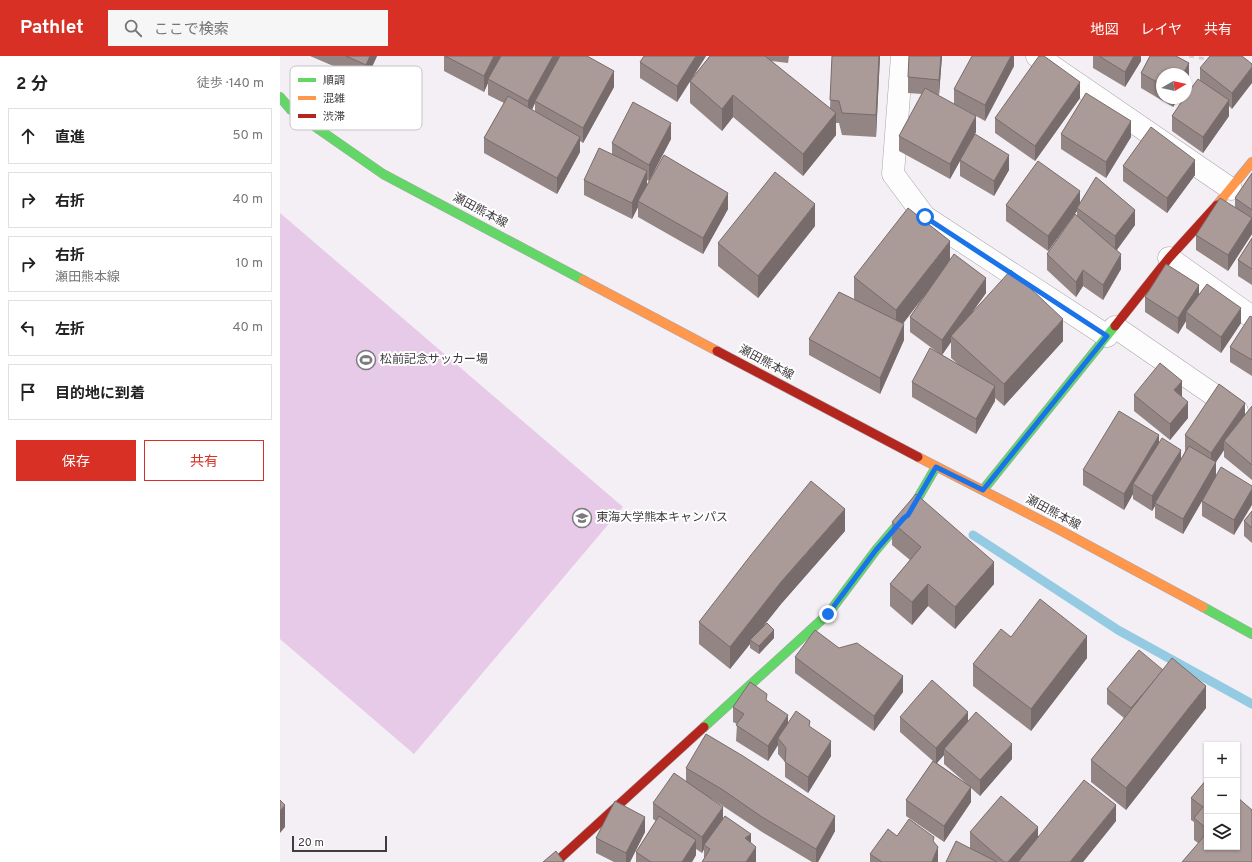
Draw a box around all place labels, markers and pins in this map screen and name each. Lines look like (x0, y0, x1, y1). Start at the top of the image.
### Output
sports icon: 松前記念サッカー場 (355, 349, 377, 371)
place label: 松前記念サッカー場 (380, 352, 488, 368)
school or university icon: 東海大学熊本キャンパス (571, 507, 593, 529)
place label: 東海大学熊本キャンパス (596, 510, 728, 526)

